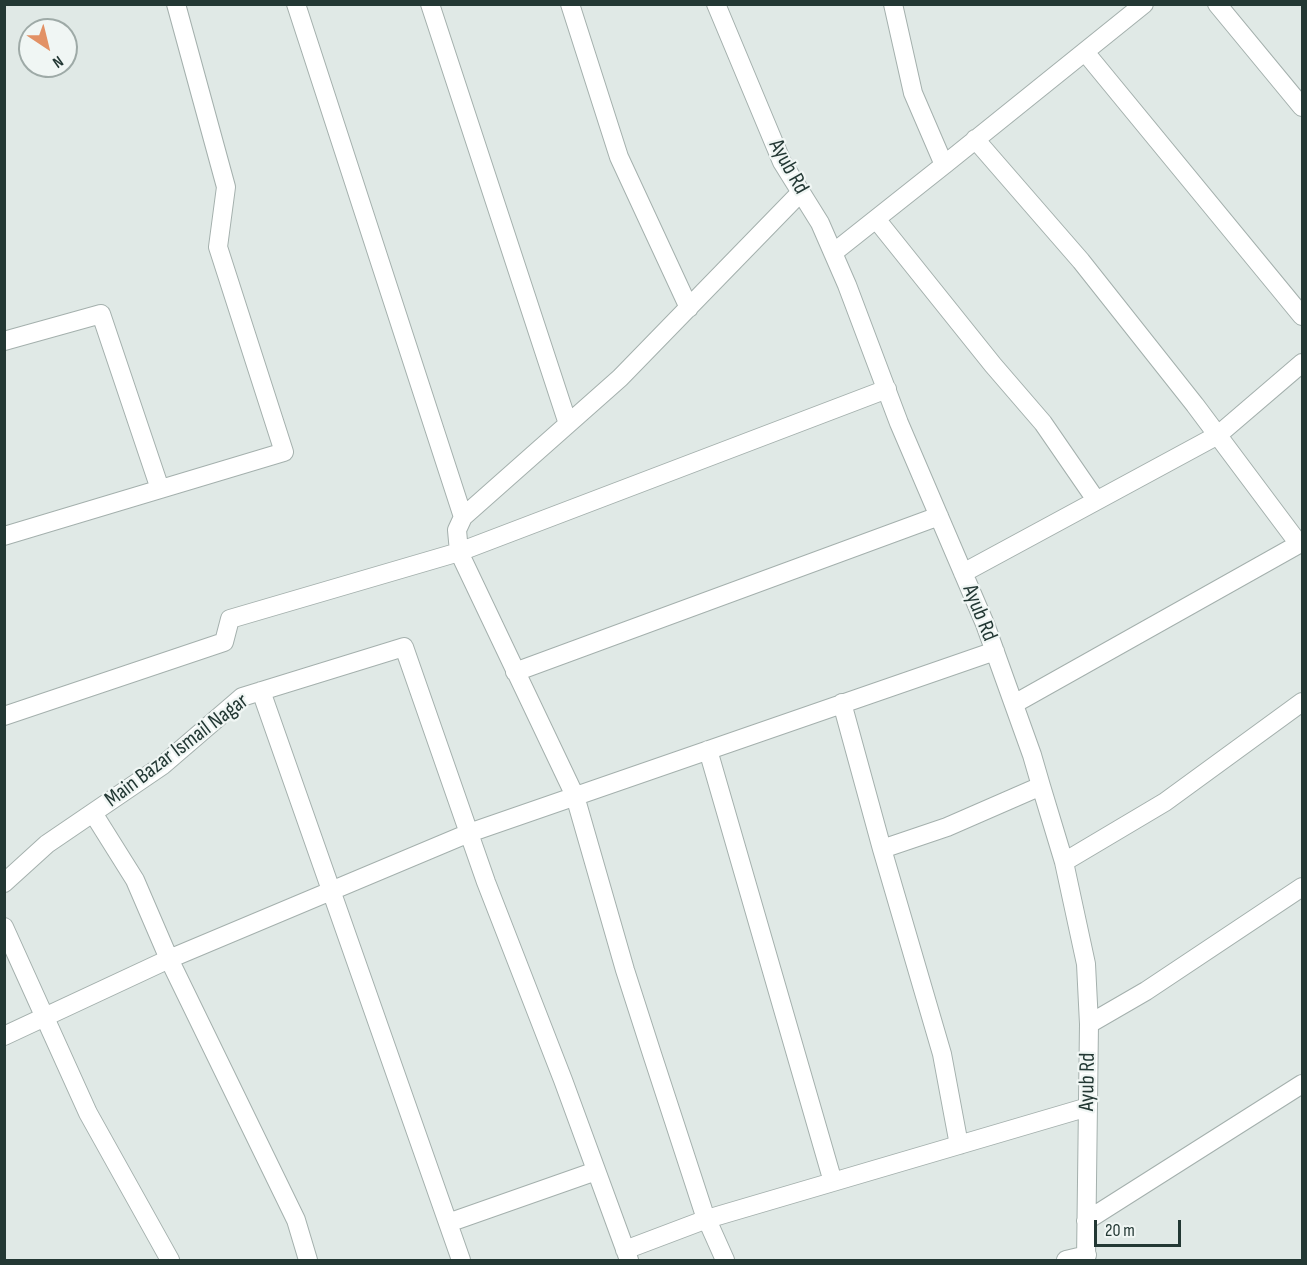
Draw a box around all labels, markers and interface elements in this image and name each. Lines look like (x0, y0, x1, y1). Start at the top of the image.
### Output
north arrow (18, 18, 78, 78)
text: N (49, 51, 66, 72)
street label: Ayub Rd (762, 135, 814, 199)
street label: Ayub Rd (956, 581, 1002, 645)
street label: Main Bazar Ismail Nagar (100, 689, 254, 813)
street label: Ayub Rd (1074, 1053, 1102, 1111)
scale bar (1097, 1208, 1184, 1246)
text: 20 m (1105, 1220, 1135, 1241)

